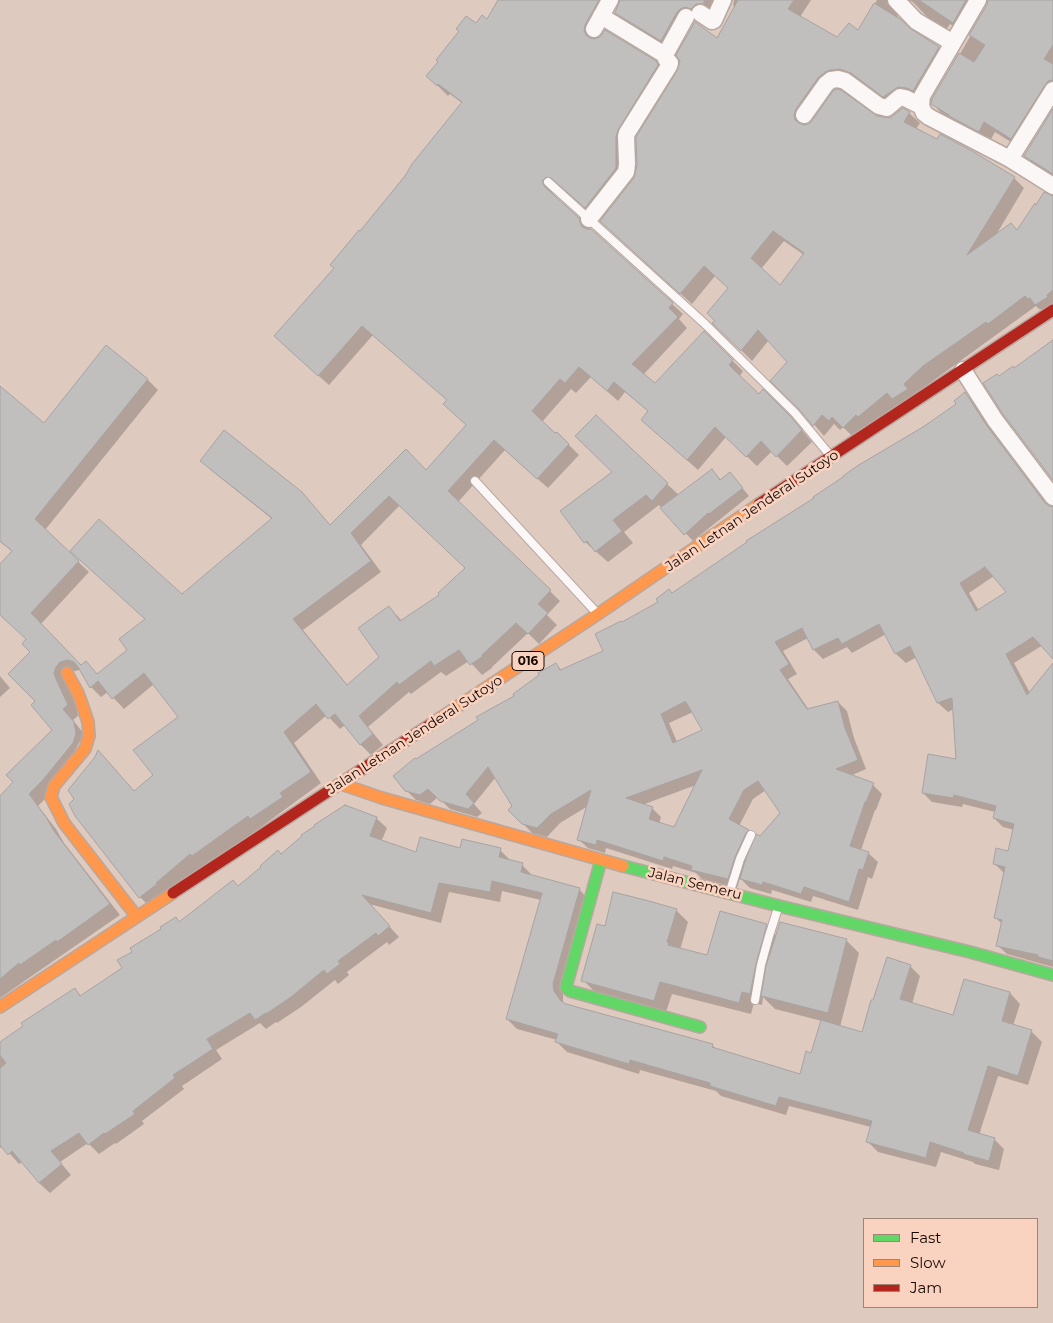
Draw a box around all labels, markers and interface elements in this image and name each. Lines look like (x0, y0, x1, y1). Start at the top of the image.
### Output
street label: Jalan Letnan Jenderal Sutoyo (662, 447, 842, 575)
road number: 016 (512, 651, 544, 670)
street label: Jalan Letnan Jenderal Sutoyo (324, 672, 506, 798)
street label: Jalan Semeru (646, 864, 744, 904)
legend (863, 1218, 1038, 1308)
text: Fast (910, 1228, 941, 1247)
text: Slow (910, 1253, 946, 1272)
text: Jam (910, 1278, 942, 1297)

